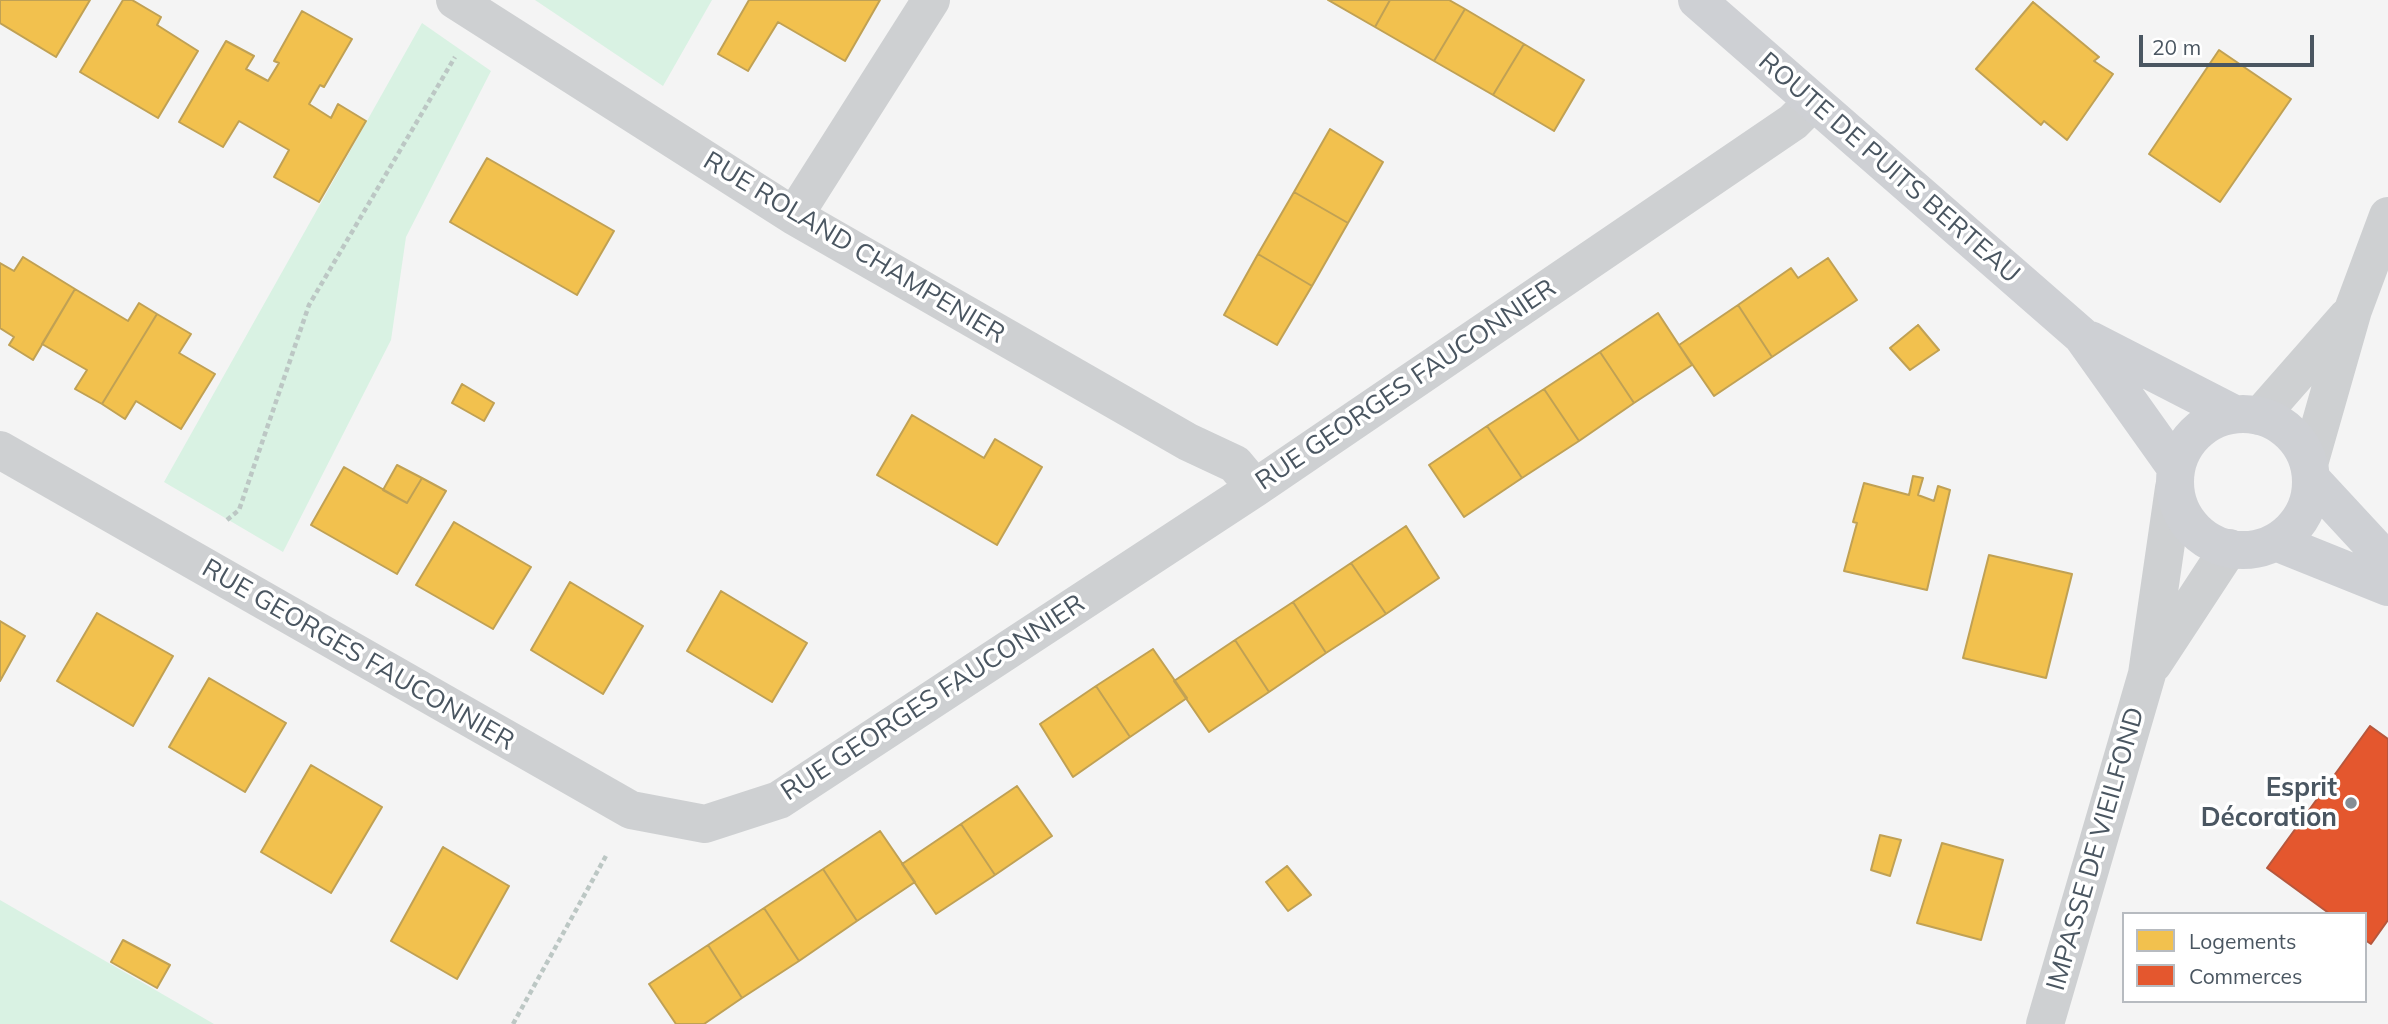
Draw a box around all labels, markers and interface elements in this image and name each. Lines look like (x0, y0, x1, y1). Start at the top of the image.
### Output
scale bar (2143, 21, 2318, 65)
text: 20 m (2152, 34, 2201, 60)
street label: ROUTE DE PUITS BERTEAU (1752, 46, 2026, 290)
street label: RUE ROLAND CHAMPENIER (698, 145, 1010, 351)
street label: RUE GEORGES FAUCONNIER (1250, 273, 1562, 497)
street label: RUE GEORGES FAUCONNIER (196, 553, 520, 757)
street label: RUE GEORGES FAUCONNIER (775, 588, 1091, 808)
street label: IMPASSE DE VIEILFOND (2041, 704, 2151, 994)
place label: Esprit Décoration (2201, 772, 2337, 834)
marker: Esprit Décoration (2343, 795, 2359, 811)
legend (2122, 912, 2367, 1003)
text: Logements (2189, 928, 2296, 954)
text: Commerces (2189, 963, 2302, 989)

